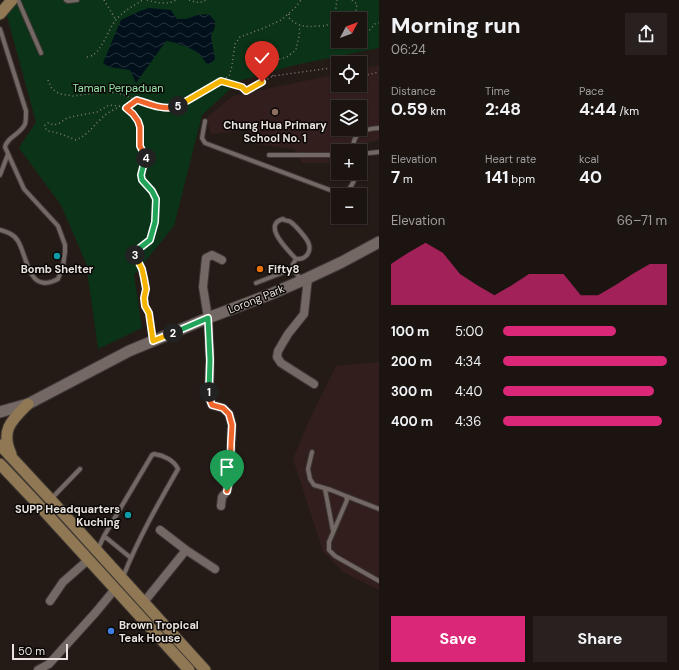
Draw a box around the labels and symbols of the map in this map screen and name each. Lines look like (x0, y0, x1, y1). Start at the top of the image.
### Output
north arrow (331, 12, 367, 48)
pin (245, 41, 279, 82)
park label: Taman Perpaduan (72, 81, 164, 95)
pin: 5 (168, 96, 188, 116)
marker: Chung Hua Primary School No. 1 (270, 107, 280, 117)
place label: Chung Hua Primary School No. 1 (223, 118, 327, 145)
pin: 4 (136, 148, 156, 168)
pin: 3 (125, 245, 145, 265)
marker: Bomb Shelter (52, 251, 62, 261)
place label: Bomb Shelter (21, 262, 94, 276)
place label: Fifty8 (268, 262, 300, 276)
marker: Fifty8 (255, 264, 265, 274)
street label: Lorong Park (226, 281, 287, 317)
pin: 2 (163, 323, 183, 343)
pin: 1 (199, 382, 219, 402)
pin (210, 450, 244, 491)
place label: SUPP Headquarters Kuching (15, 502, 120, 529)
marker: SUPP Headquarters Kuching (123, 510, 133, 520)
place label: Brown Tropical Teak House (119, 618, 199, 645)
marker: Brown Tropical Teak House (106, 626, 116, 636)
scale bar (12, 642, 68, 661)

